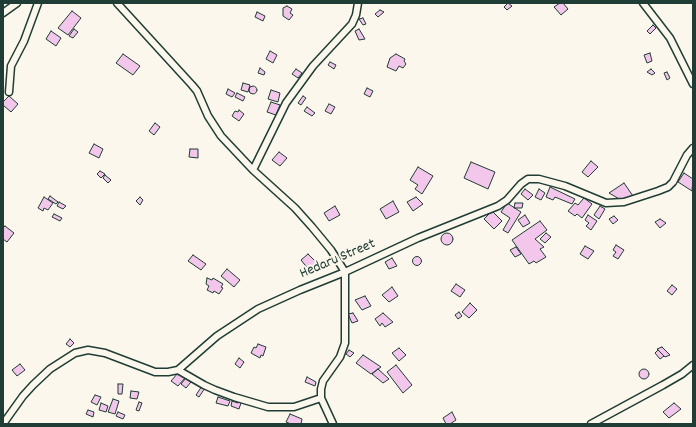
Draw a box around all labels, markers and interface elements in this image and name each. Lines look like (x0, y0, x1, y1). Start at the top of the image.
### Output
street label: Hedaru Street (298, 236, 378, 284)

